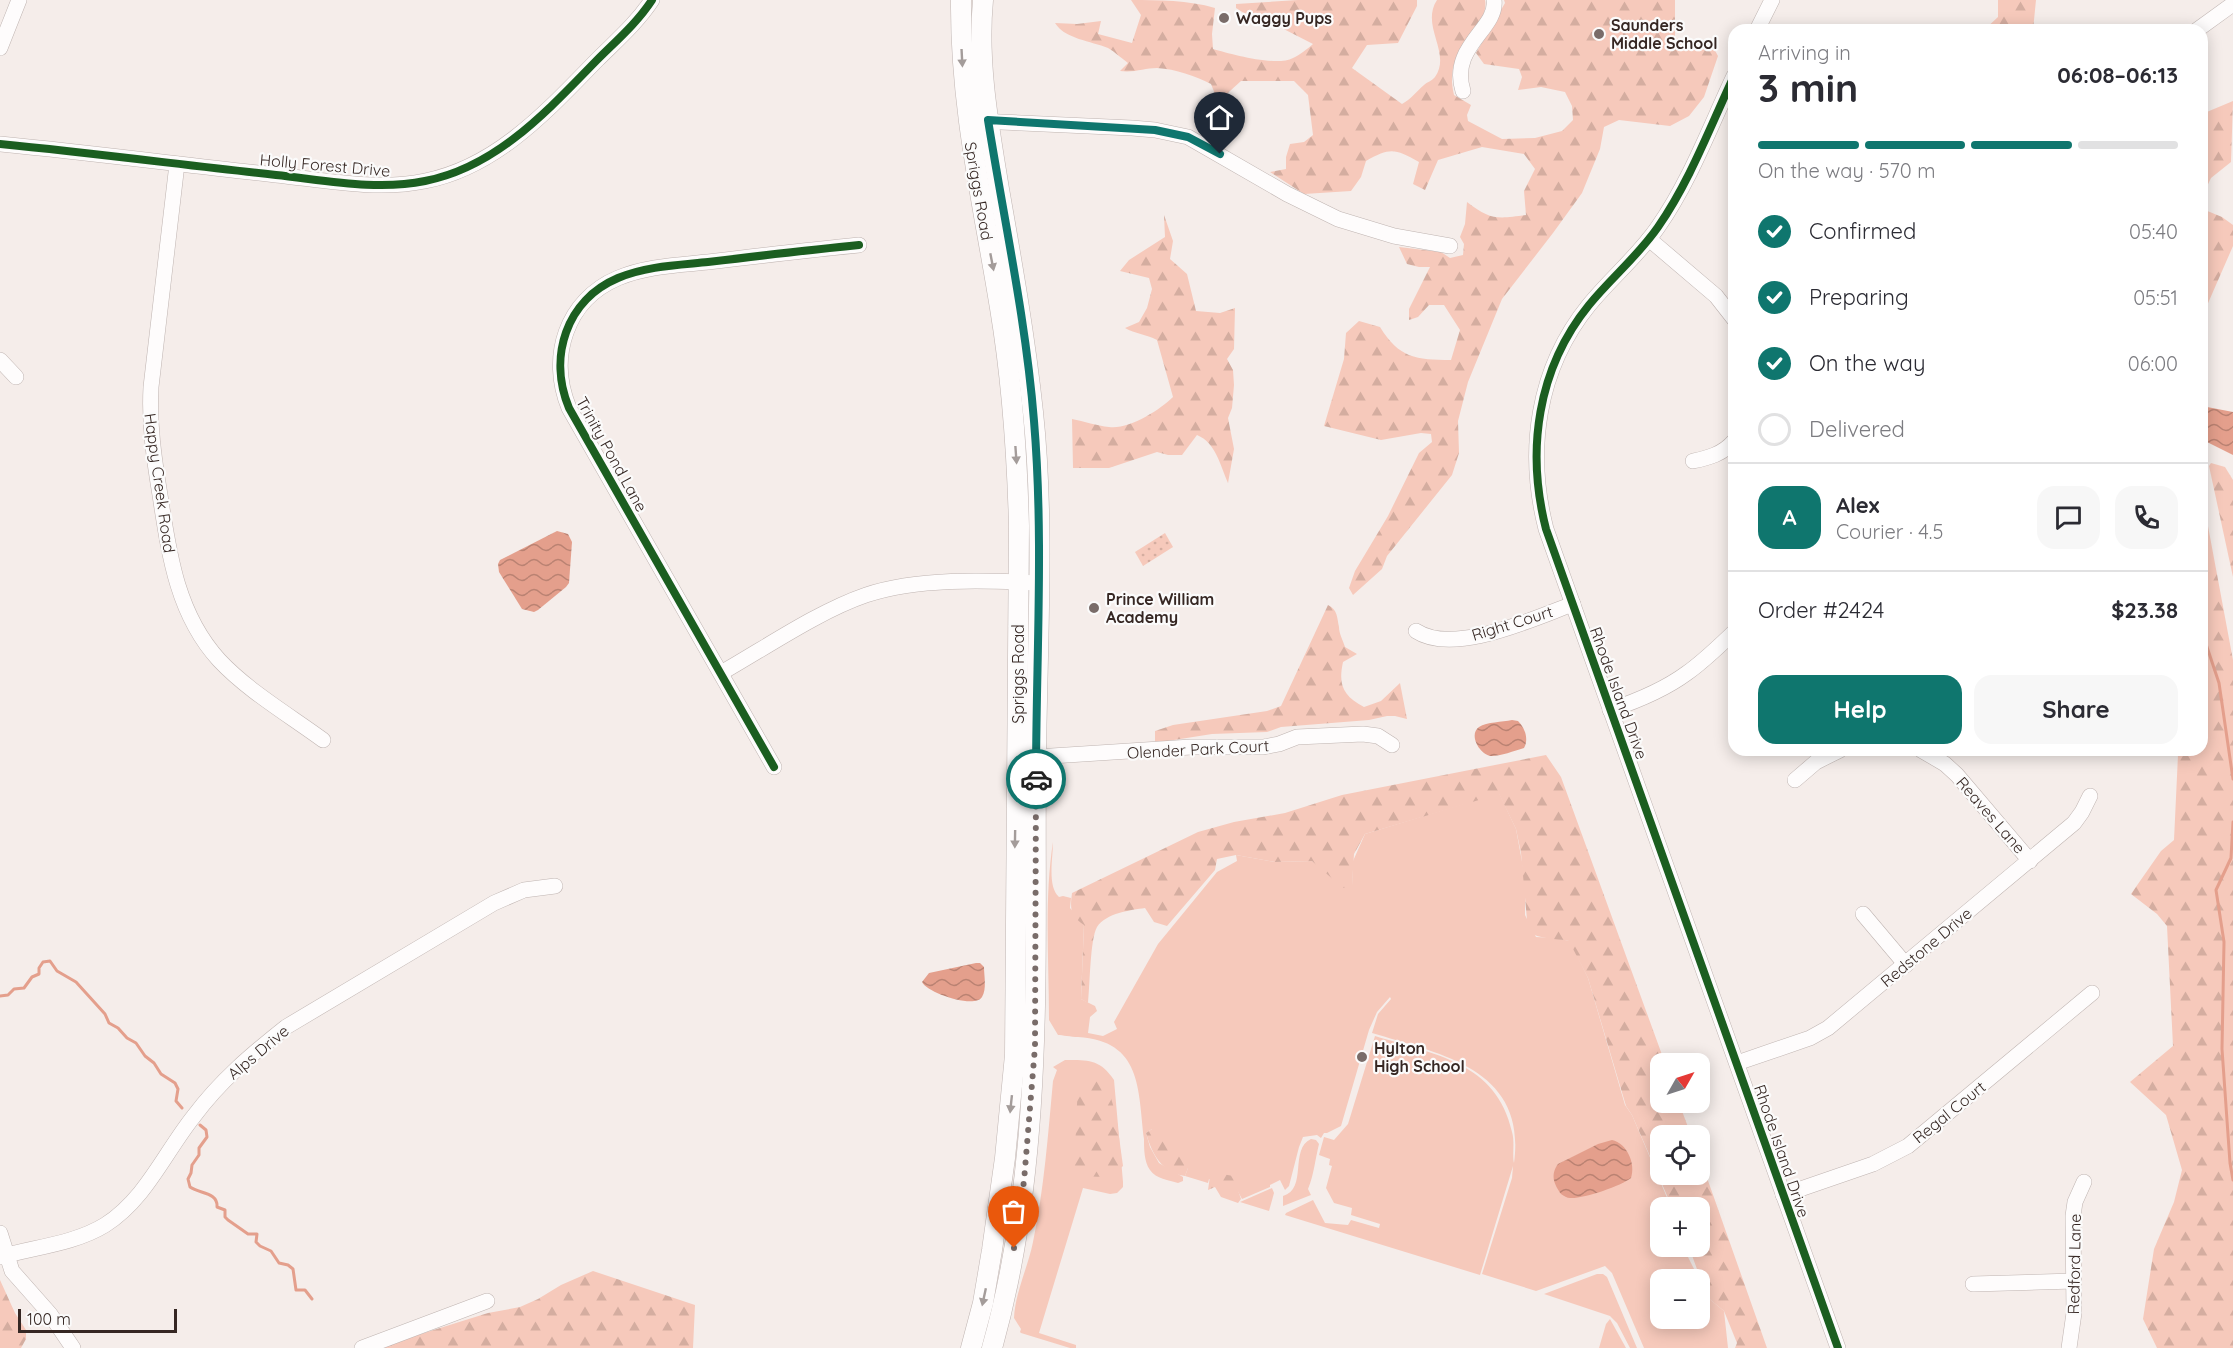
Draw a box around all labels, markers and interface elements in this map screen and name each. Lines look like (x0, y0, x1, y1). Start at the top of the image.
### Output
place label: Waggy Pups (1236, 8, 1332, 28)
marker: Waggy Pups (1217, 11, 1231, 25)
place label: Saunders Middle School (1611, 15, 1718, 53)
marker: Saunders Middle School (1592, 27, 1606, 41)
text: Arriving in (1758, 40, 1851, 65)
one-way arrow (957, 49, 966, 68)
text: 06:08–06:13 (2057, 61, 2178, 89)
text: 3 min (1758, 63, 1858, 112)
pin (1194, 92, 1245, 154)
icon: home (1203, 101, 1236, 134)
street label: Spriggs Road (960, 140, 998, 242)
street label: Holly Forest Drive (259, 149, 391, 181)
text: On the way · 570 m (1758, 158, 1935, 183)
icon: check (1758, 215, 1791, 248)
text: Confirmed (1809, 217, 1916, 245)
text: 05:40 (2129, 219, 2178, 244)
one-way arrow (987, 252, 996, 271)
icon: check (1758, 281, 1791, 314)
text: Preparing (1809, 283, 1909, 311)
text: 05:51 (2133, 285, 2178, 310)
icon: check (1758, 347, 1791, 380)
text: On the way (1809, 349, 1925, 377)
text: 06:00 (2128, 351, 2178, 376)
street label: Trinity Pond Lane (572, 393, 652, 515)
street label: Happy Creek Road (140, 412, 180, 554)
text: Delivered (1809, 415, 1905, 443)
one-way arrow (1012, 445, 1021, 464)
button: chat (2037, 486, 2100, 549)
button: phone (2115, 486, 2178, 549)
text: Alex (1836, 491, 1879, 519)
text: A (1782, 503, 1797, 531)
text: Courier · 4.5 (1836, 519, 1943, 544)
place label: Prince William Academy (1106, 589, 1214, 627)
text: Order #2424 (1758, 596, 1884, 624)
text: $23.38 (2111, 596, 2178, 624)
marker: Prince William Academy (1087, 601, 1101, 615)
street label: Right Court (1469, 601, 1555, 645)
street label: Spriggs Road (1008, 624, 1028, 724)
street label: Rhode Island Drive (1586, 624, 1652, 762)
button: Help (1758, 675, 1962, 744)
button: Share (1974, 675, 2178, 744)
street label: Olender Park Court (1126, 735, 1270, 763)
courier (1006, 749, 1066, 809)
icon: car (1020, 763, 1053, 796)
street label: Reaves Lane (1952, 773, 2030, 857)
one-way arrow (1010, 829, 1020, 848)
street label: Redstone Drive (1876, 903, 1976, 991)
street label: Alps Drive (223, 1021, 293, 1083)
place label: Hylton High School (1374, 1038, 1465, 1076)
marker: Hylton High School (1355, 1050, 1369, 1064)
north arrow (1650, 1053, 1710, 1113)
map controls (1650, 1053, 1710, 1329)
street label: Regal Court (1908, 1077, 1990, 1147)
street label: Rhode Island Drive (1750, 1082, 1814, 1220)
one-way arrow (1006, 1095, 1016, 1114)
button: locate (1650, 1125, 1710, 1185)
pin (988, 1186, 1039, 1248)
icon: bag (997, 1195, 1030, 1228)
button: + (1650, 1197, 1710, 1257)
street label: Redford Lane (2063, 1214, 2085, 1314)
button: − (1650, 1269, 1710, 1329)
one-way arrow (978, 1288, 988, 1306)
scale bar (18, 1306, 177, 1334)
text: 100 m (27, 1309, 71, 1329)

